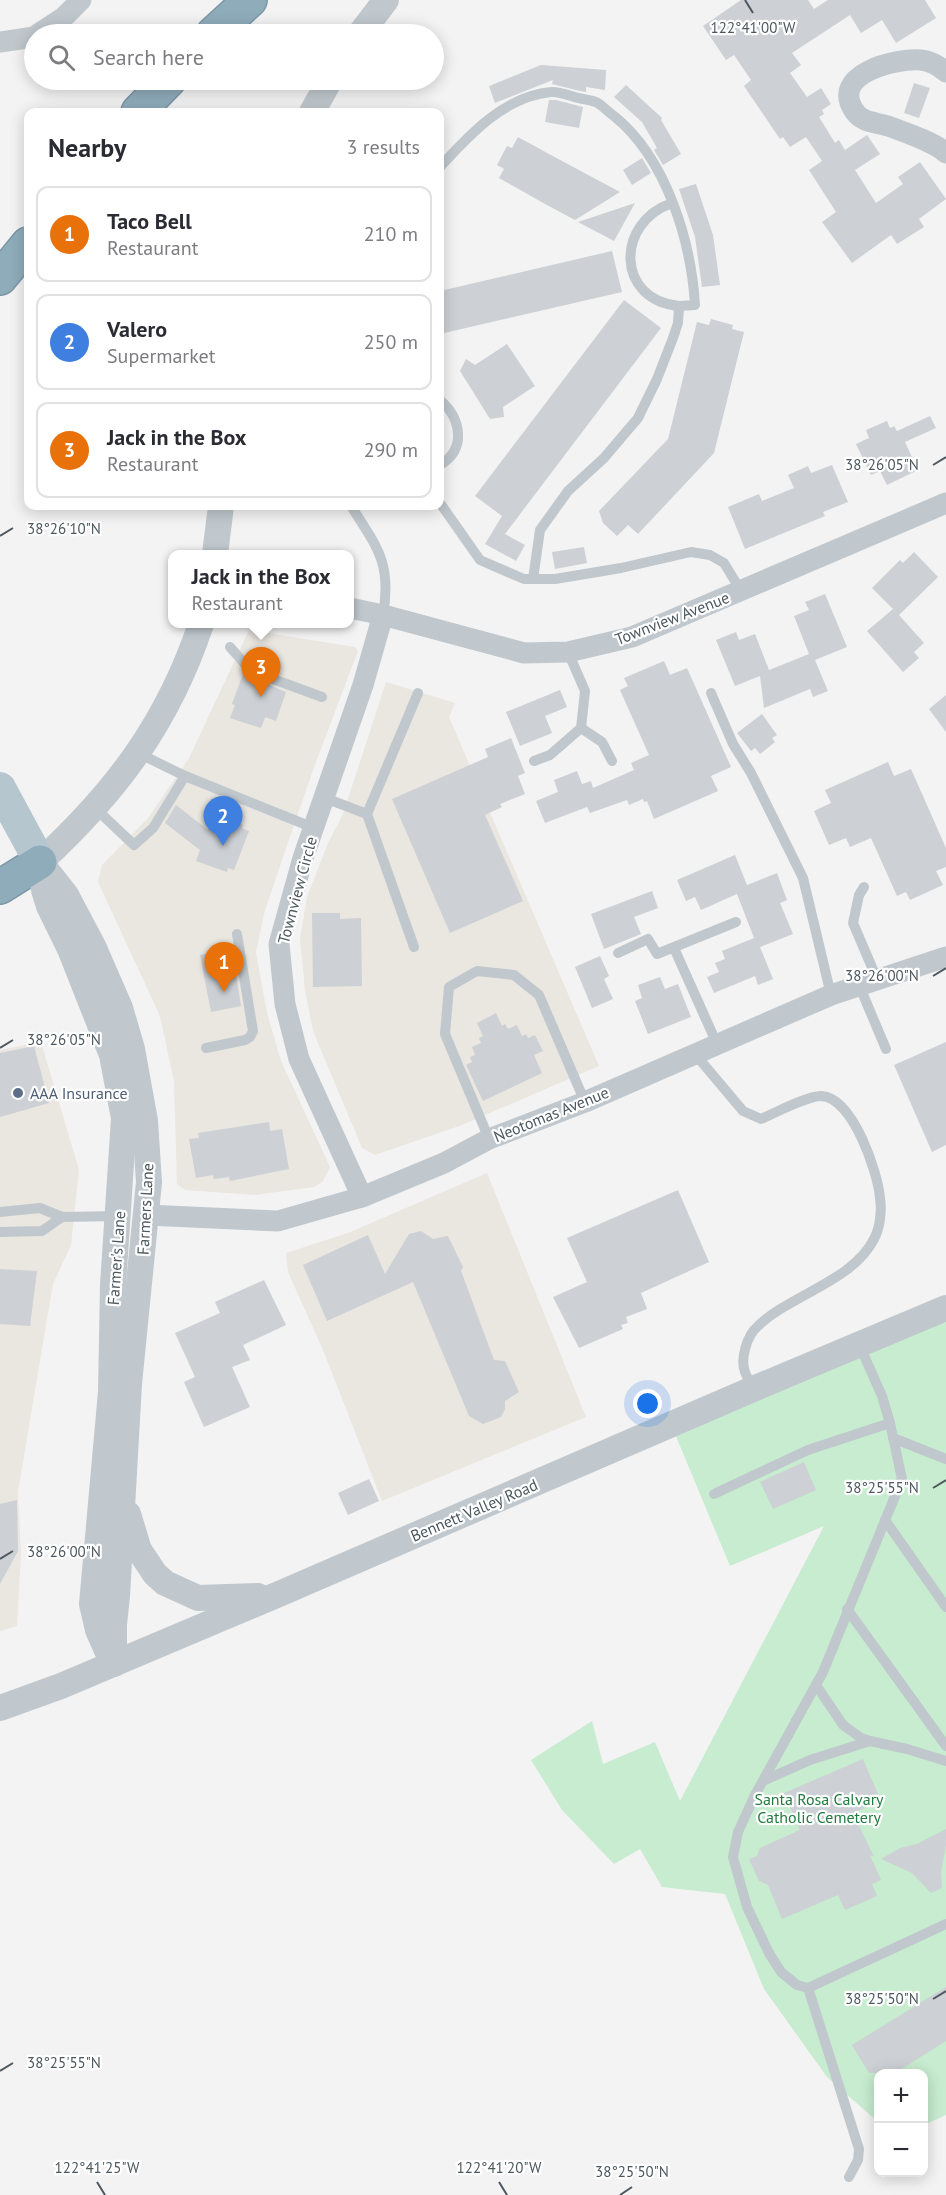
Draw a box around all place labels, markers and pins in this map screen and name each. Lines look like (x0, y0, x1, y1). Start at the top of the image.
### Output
pin: 3 (242, 648, 280, 697)
pin: 2 (204, 796, 242, 846)
pin: 1 (204, 942, 244, 992)
place label: AAA Insurance (30, 1083, 128, 1103)
marker: AAA Insurance (11, 1086, 25, 1100)

